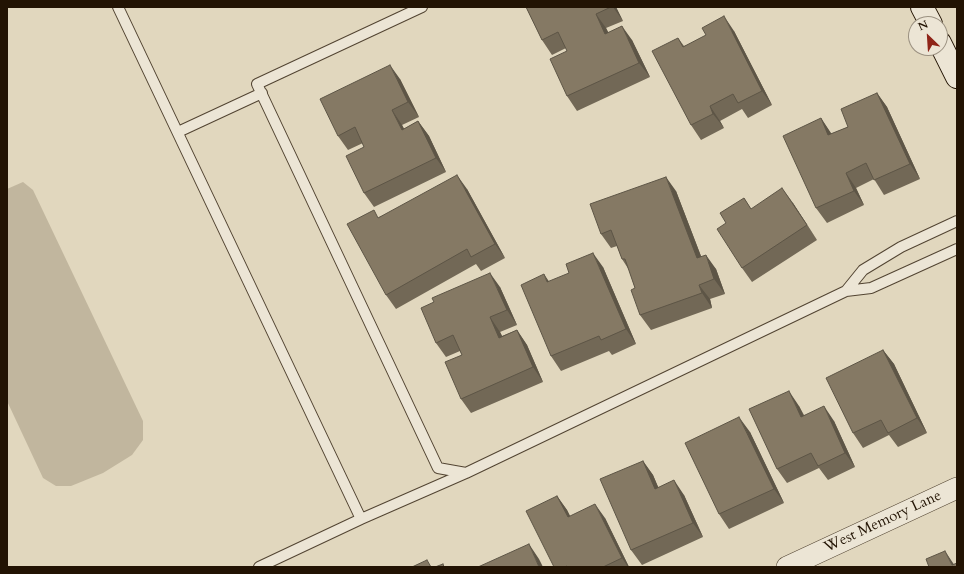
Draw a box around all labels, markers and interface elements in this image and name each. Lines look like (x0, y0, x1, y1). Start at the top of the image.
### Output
north arrow (908, 16, 948, 56)
text: N (916, 17, 931, 34)
street label: West Memory Lane (822, 487, 944, 557)

